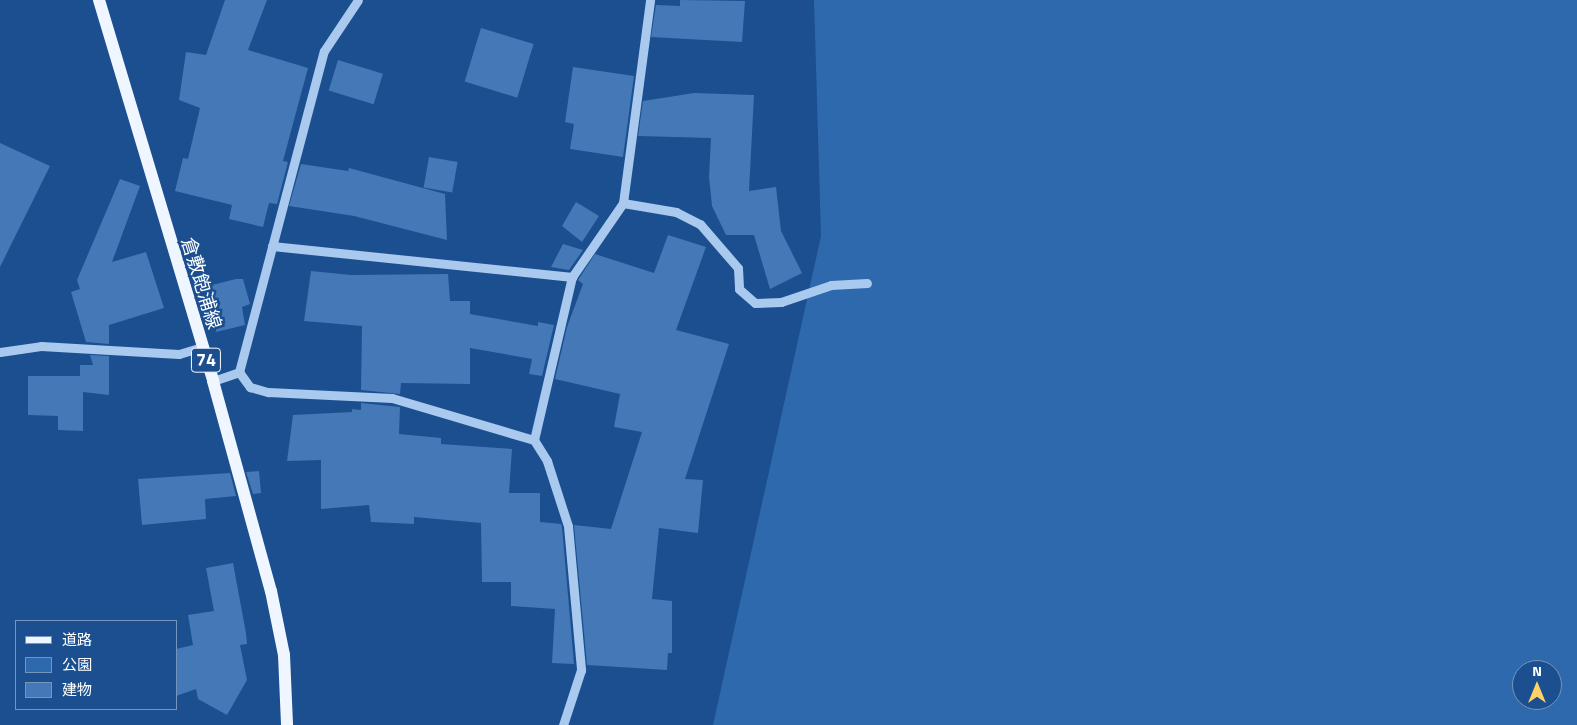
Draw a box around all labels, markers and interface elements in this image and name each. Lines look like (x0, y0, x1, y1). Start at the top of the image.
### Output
street label: 倉敷飽浦線 (177, 234, 227, 332)
road number: 74 (190, 344, 222, 376)
legend (15, 620, 178, 710)
text: 道路 (62, 628, 92, 651)
text: 公園 (62, 653, 92, 676)
north arrow (1512, 660, 1562, 710)
text: N (1532, 660, 1542, 681)
text: 建物 (62, 678, 92, 701)

